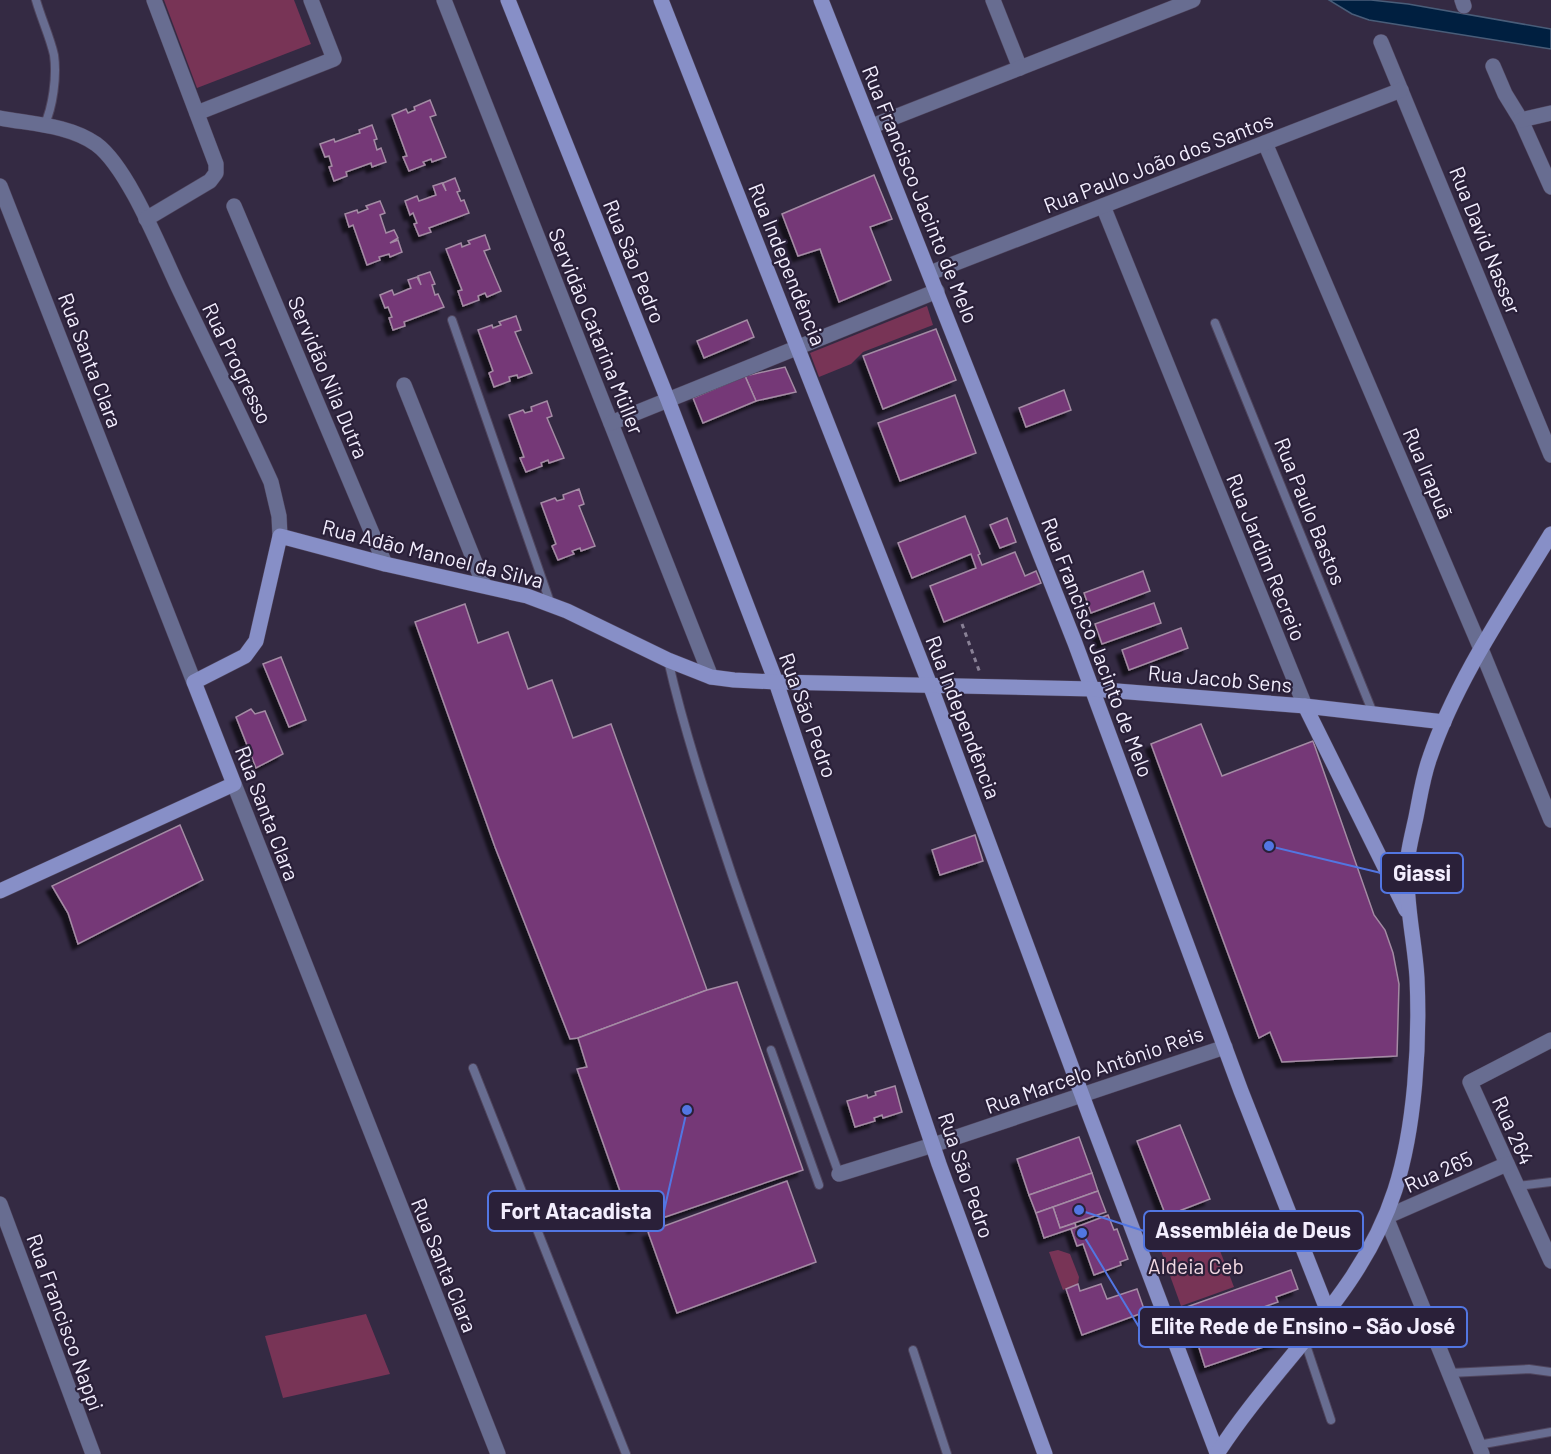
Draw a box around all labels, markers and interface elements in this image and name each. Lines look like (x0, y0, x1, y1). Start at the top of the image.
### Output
street label: Rua Francisco Jacinto de Melo (858, 61, 984, 327)
street label: Rua Paulo João dos Santos (1040, 107, 1276, 217)
street label: Rua David Nasser (1445, 162, 1527, 318)
street label: Rua Independência (744, 179, 832, 349)
street label: Rua São Pedro (599, 196, 671, 326)
street label: Servidão Catarina Müller (544, 224, 650, 438)
street label: Rua Santa Clara (54, 289, 128, 431)
street label: Servidão Nila Dutra (284, 292, 374, 462)
street label: Rua Progresso (198, 298, 278, 428)
street label: Rua Irapuã (1399, 424, 1459, 522)
street label: Rua Paulo Bastos (1270, 434, 1352, 588)
street label: Rua Jardim Recreio (1222, 470, 1312, 644)
street label: Rua Adão Manoel da Silva (320, 513, 546, 593)
street label: Rua Francisco Jacinto de Melo (1037, 514, 1159, 780)
street label: Rua Independência (921, 632, 1007, 802)
street label: Rua São Pedro (775, 649, 843, 781)
street label: Rua Jacob Sens (1147, 659, 1293, 697)
street label: Rua Santa Clara (231, 742, 305, 884)
callout: Giassi (1381, 853, 1463, 893)
text: Giassi (1393, 859, 1451, 885)
street label: Rua Marcelo Antônio Reis (982, 1020, 1206, 1118)
street label: Rua 264 (1488, 1092, 1540, 1168)
street label: Rua São Pedro (934, 1109, 1000, 1241)
street label: Rua 265 (1400, 1145, 1476, 1197)
callout: Fort Atacadista (488, 1191, 664, 1231)
street label: Rua Santa Clara (407, 1194, 483, 1336)
text: Fort Atacadista (500, 1197, 652, 1223)
callout: Assembléia de Deus (1144, 1211, 1363, 1251)
text: Assembléia de Deus (1155, 1216, 1351, 1242)
street label: Rua Francisco Nappi (22, 1230, 110, 1414)
park label: Aldeia Ceb (1148, 1253, 1244, 1278)
callout: Elite Rede de Ensino - São José (1139, 1307, 1467, 1347)
text: Elite Rede de Ensino - São José (1151, 1312, 1455, 1338)

